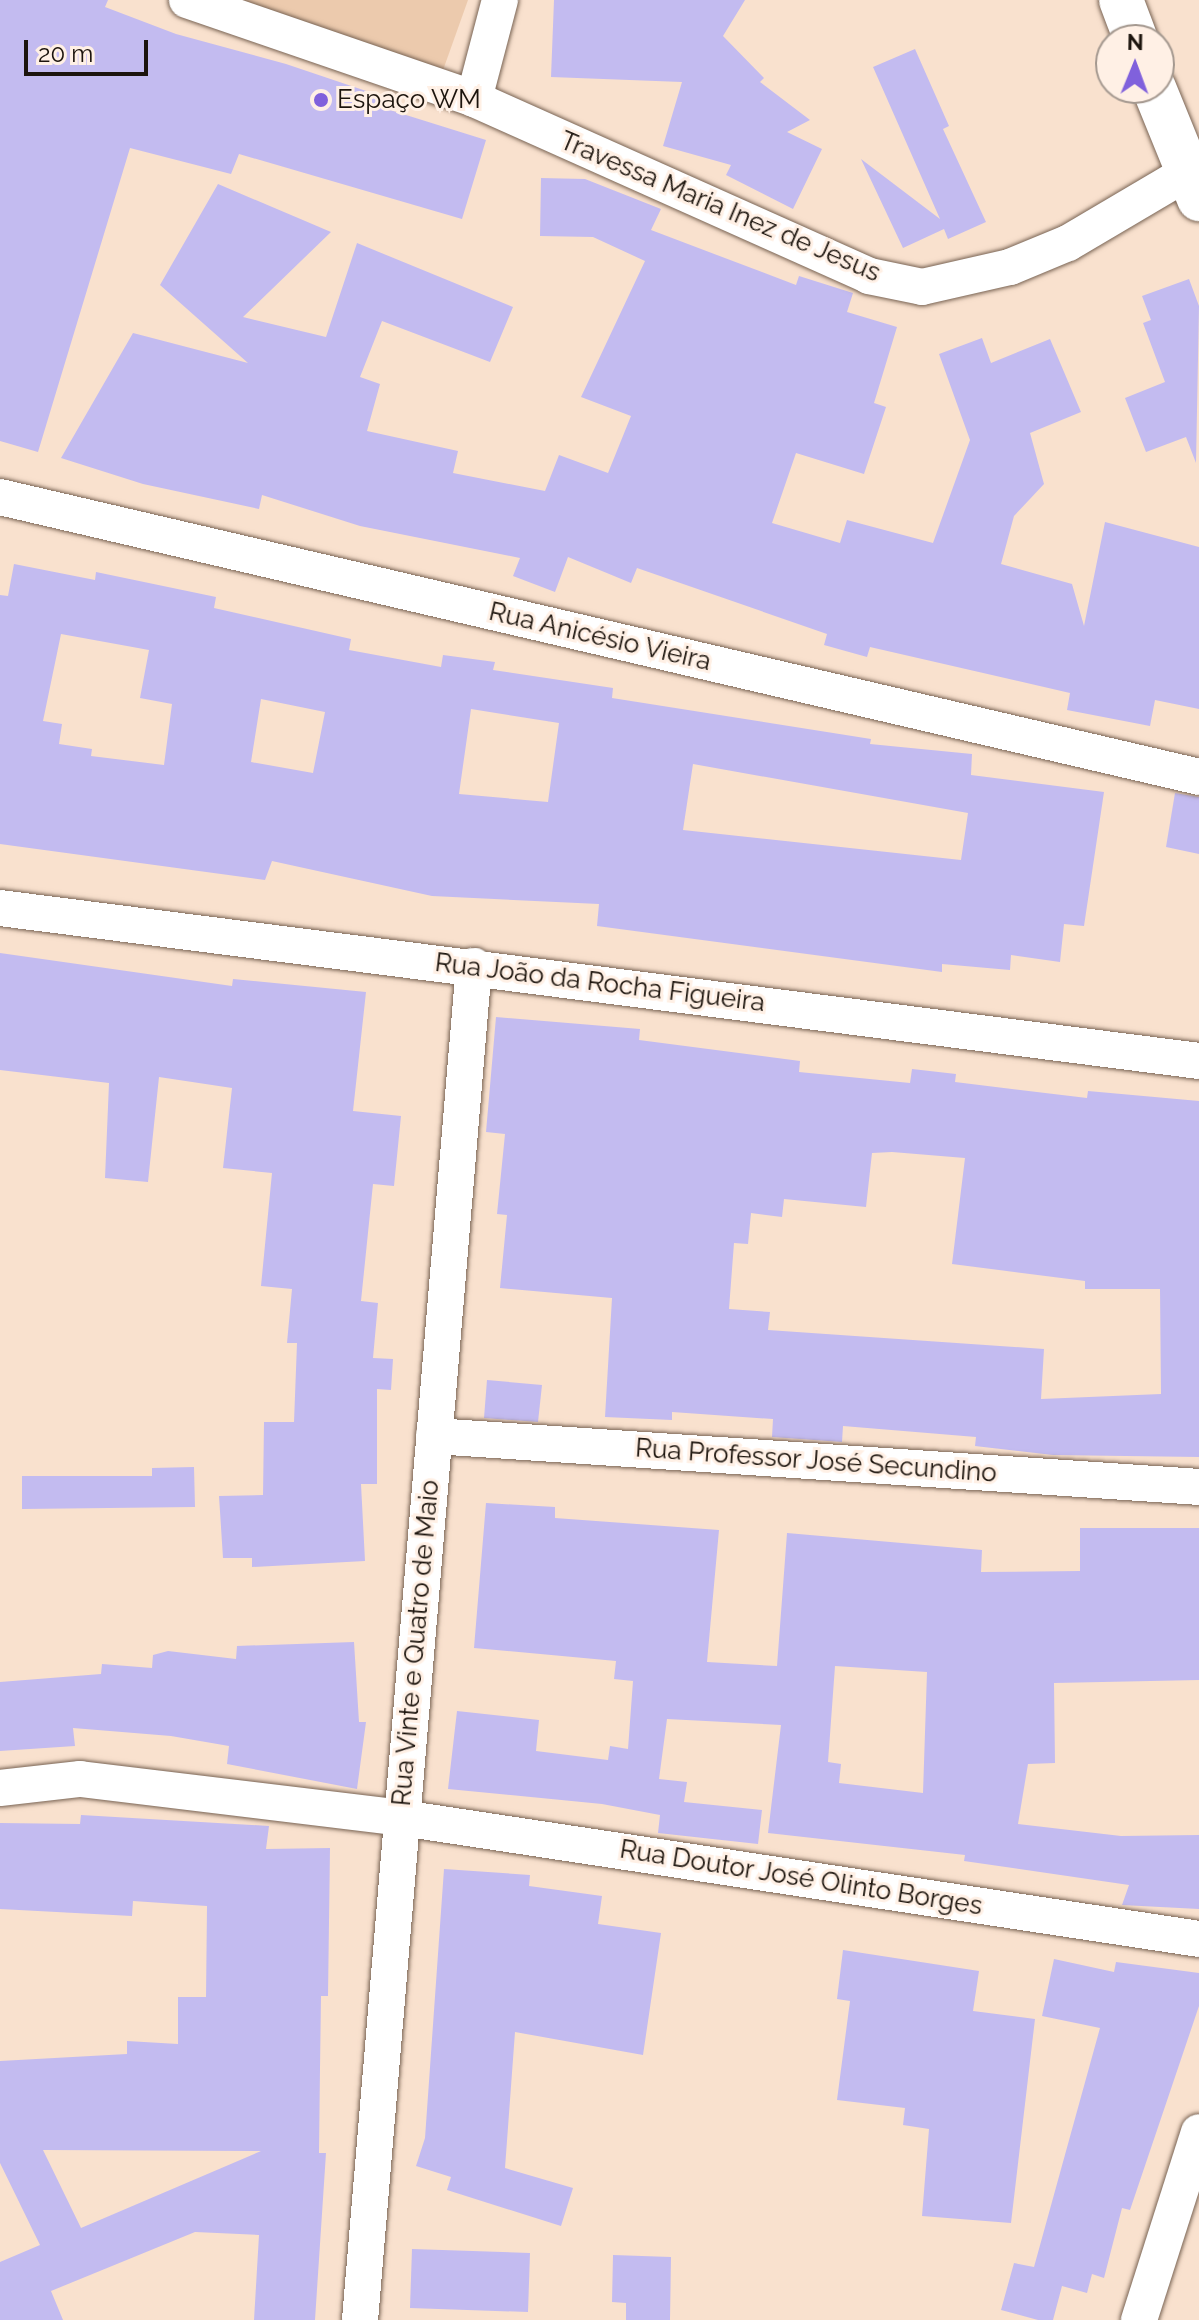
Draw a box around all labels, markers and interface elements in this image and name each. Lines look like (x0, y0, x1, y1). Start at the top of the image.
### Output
scale bar (28, 24, 152, 74)
north arrow (1095, 24, 1175, 104)
text: N (1127, 29, 1144, 55)
text: 20 m (38, 39, 93, 68)
place label: Espaço WM (337, 84, 482, 116)
marker: Espaço WM (312, 91, 330, 109)
street label: Travessa Maria Inez de Jesus (555, 125, 885, 289)
street label: Rua Anicésio Vieira (485, 596, 715, 678)
street label: Rua João da Rocha Figueira (433, 947, 767, 1019)
street label: Rua Professor José Secundino (634, 1433, 998, 1489)
street label: Rua Vinte e Quatro de Maio (386, 1478, 446, 1808)
street label: Rua Doutor José Olinto Borges (617, 1834, 985, 1922)

